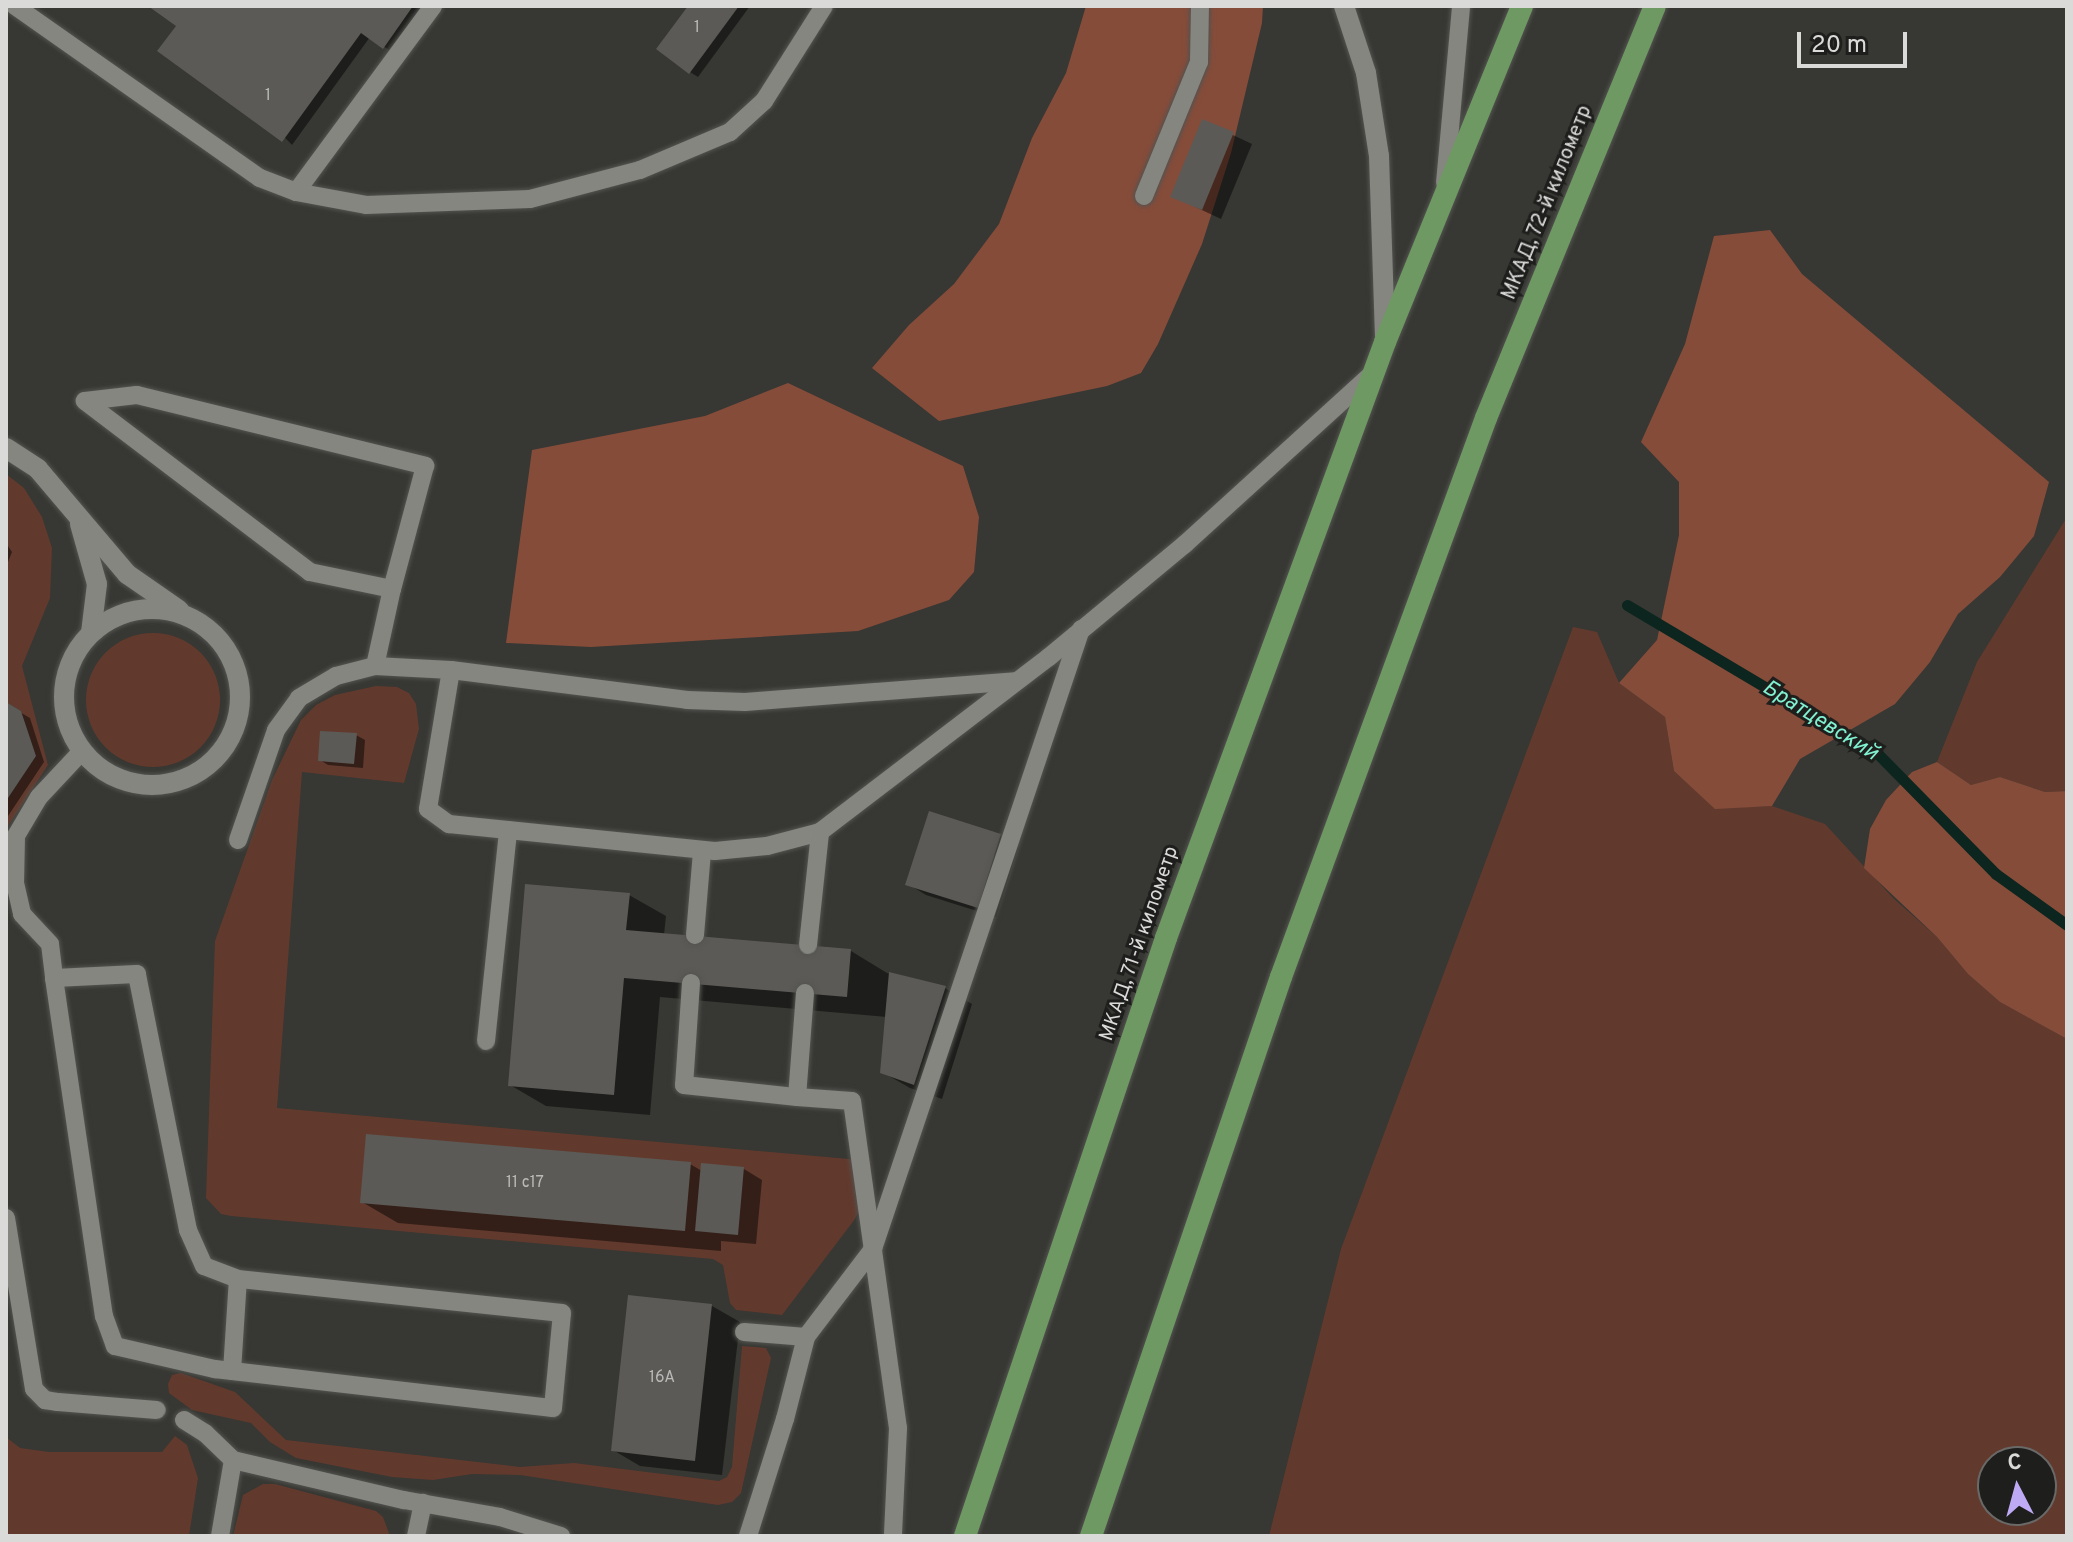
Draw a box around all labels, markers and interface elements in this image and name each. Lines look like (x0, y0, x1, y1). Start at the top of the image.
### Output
scale bar (1801, 16, 1911, 66)
house number: 1 (694, 18, 700, 38)
text: 20 m (1811, 31, 1867, 61)
house number: 1 (265, 86, 271, 106)
street label: МКАД, 72-й километр (1498, 102, 1598, 304)
water label: Братцевский (1757, 675, 1883, 767)
street label: МКАД, 71-й километр (1095, 843, 1185, 1045)
house number: 11 с17 (506, 1173, 544, 1193)
house number: 16А (649, 1368, 675, 1388)
north arrow (1977, 1446, 2057, 1526)
text: С (2006, 1449, 2023, 1478)

